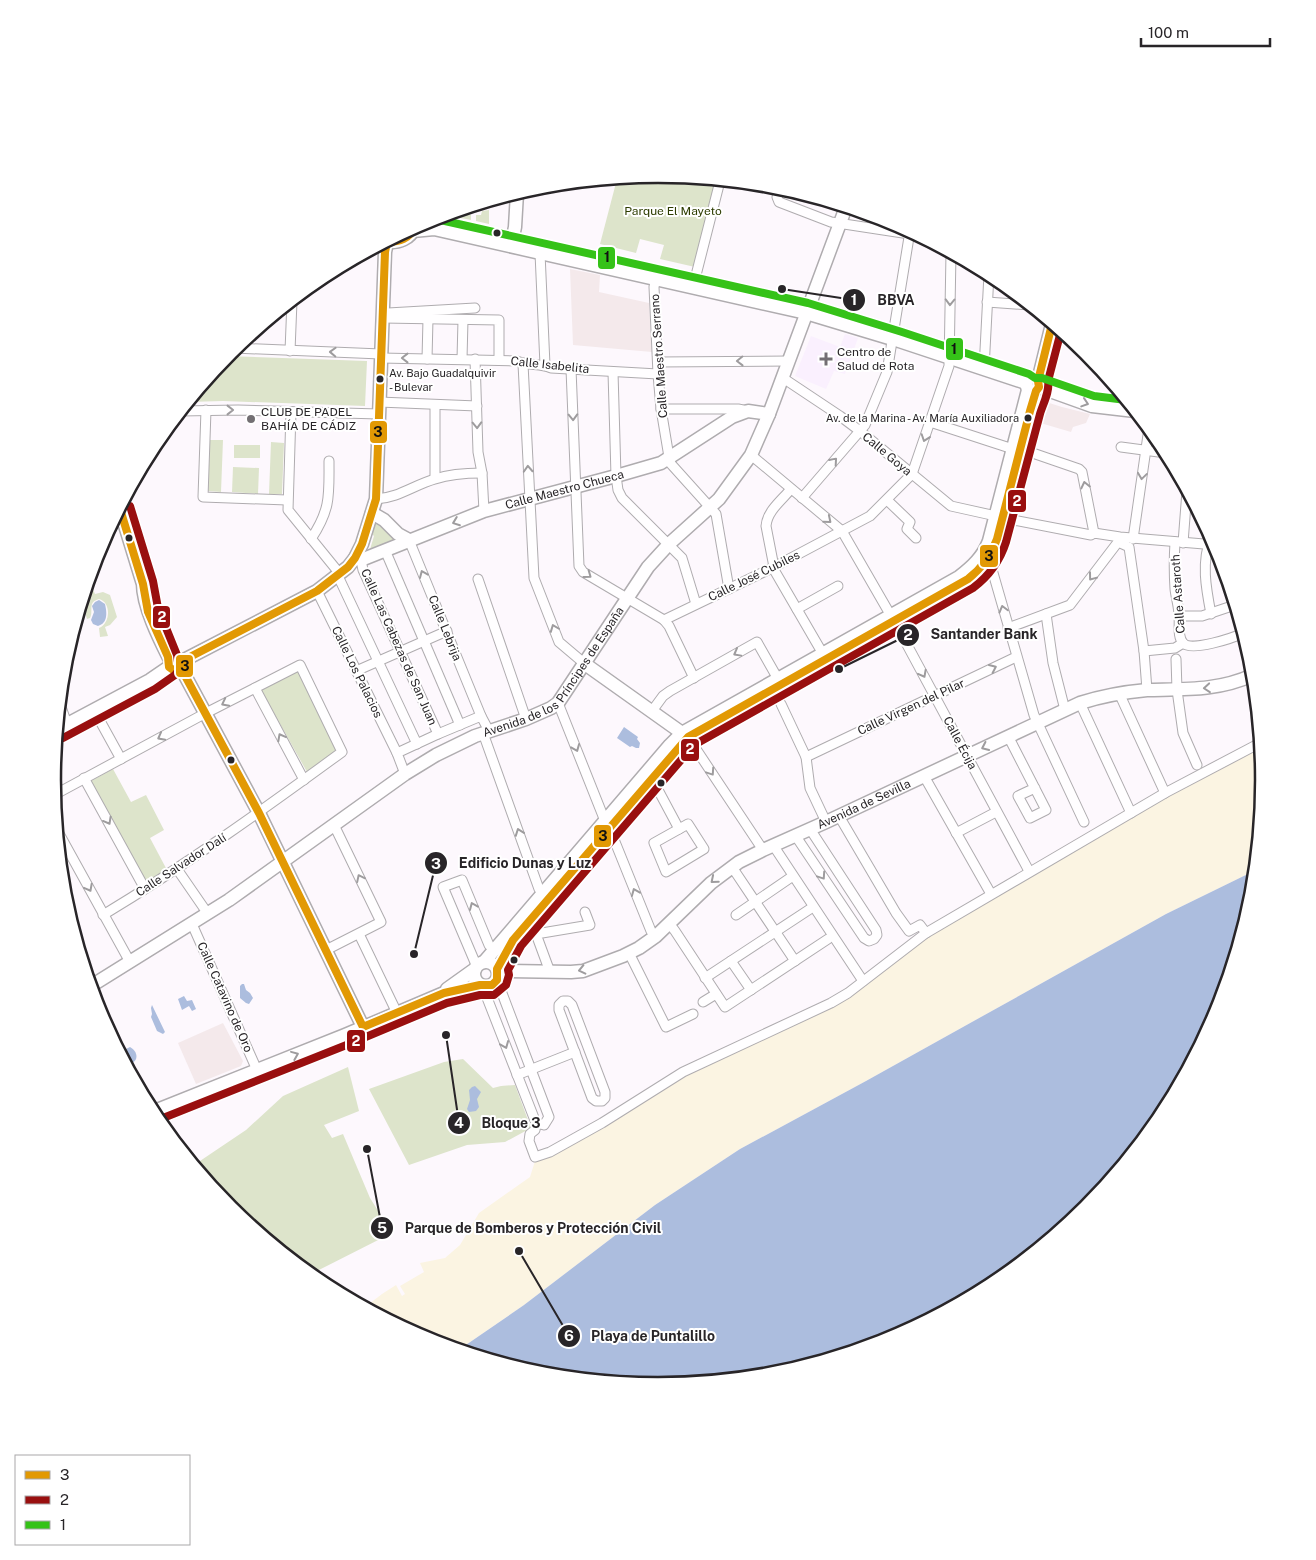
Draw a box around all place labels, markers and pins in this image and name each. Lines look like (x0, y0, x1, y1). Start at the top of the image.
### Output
unlabelled marker (492, 228, 502, 238)
callout: BBVA (842, 285, 924, 314)
place label: Centro de Salud de Rota (837, 345, 914, 373)
marker: Centro de Salud de Rota (819, 352, 833, 366)
place label: Av. Bajo Guadalquivir - Bulevar (389, 367, 496, 393)
marker: Av. Bajo Guadalquivir - Bulevar (375, 374, 385, 384)
place label: CLUB DE PADEL BAHÍA DE CÁDIZ (261, 405, 357, 433)
place label: Av. de la Marina - Av. María Auxiliadora (826, 412, 1019, 424)
marker: CLUB DE PADEL BAHÍA DE CÁDIZ (245, 413, 257, 425)
marker: Av. de la Marina - Av. María Auxiliadora (1023, 413, 1033, 423)
unlabelled marker (124, 533, 134, 543)
callout: Santander Bank (895, 620, 1047, 649)
unlabelled marker (226, 755, 236, 765)
unlabelled marker (656, 778, 666, 788)
callout: Edificio Dunas y Luz (424, 849, 602, 878)
unlabelled marker (509, 955, 519, 965)
callout: Bloque 3 (447, 1108, 551, 1137)
callout: Parque de Bomberos y Protección Civil (370, 1214, 672, 1243)
callout: Playa de Puntalillo (556, 1321, 725, 1350)

